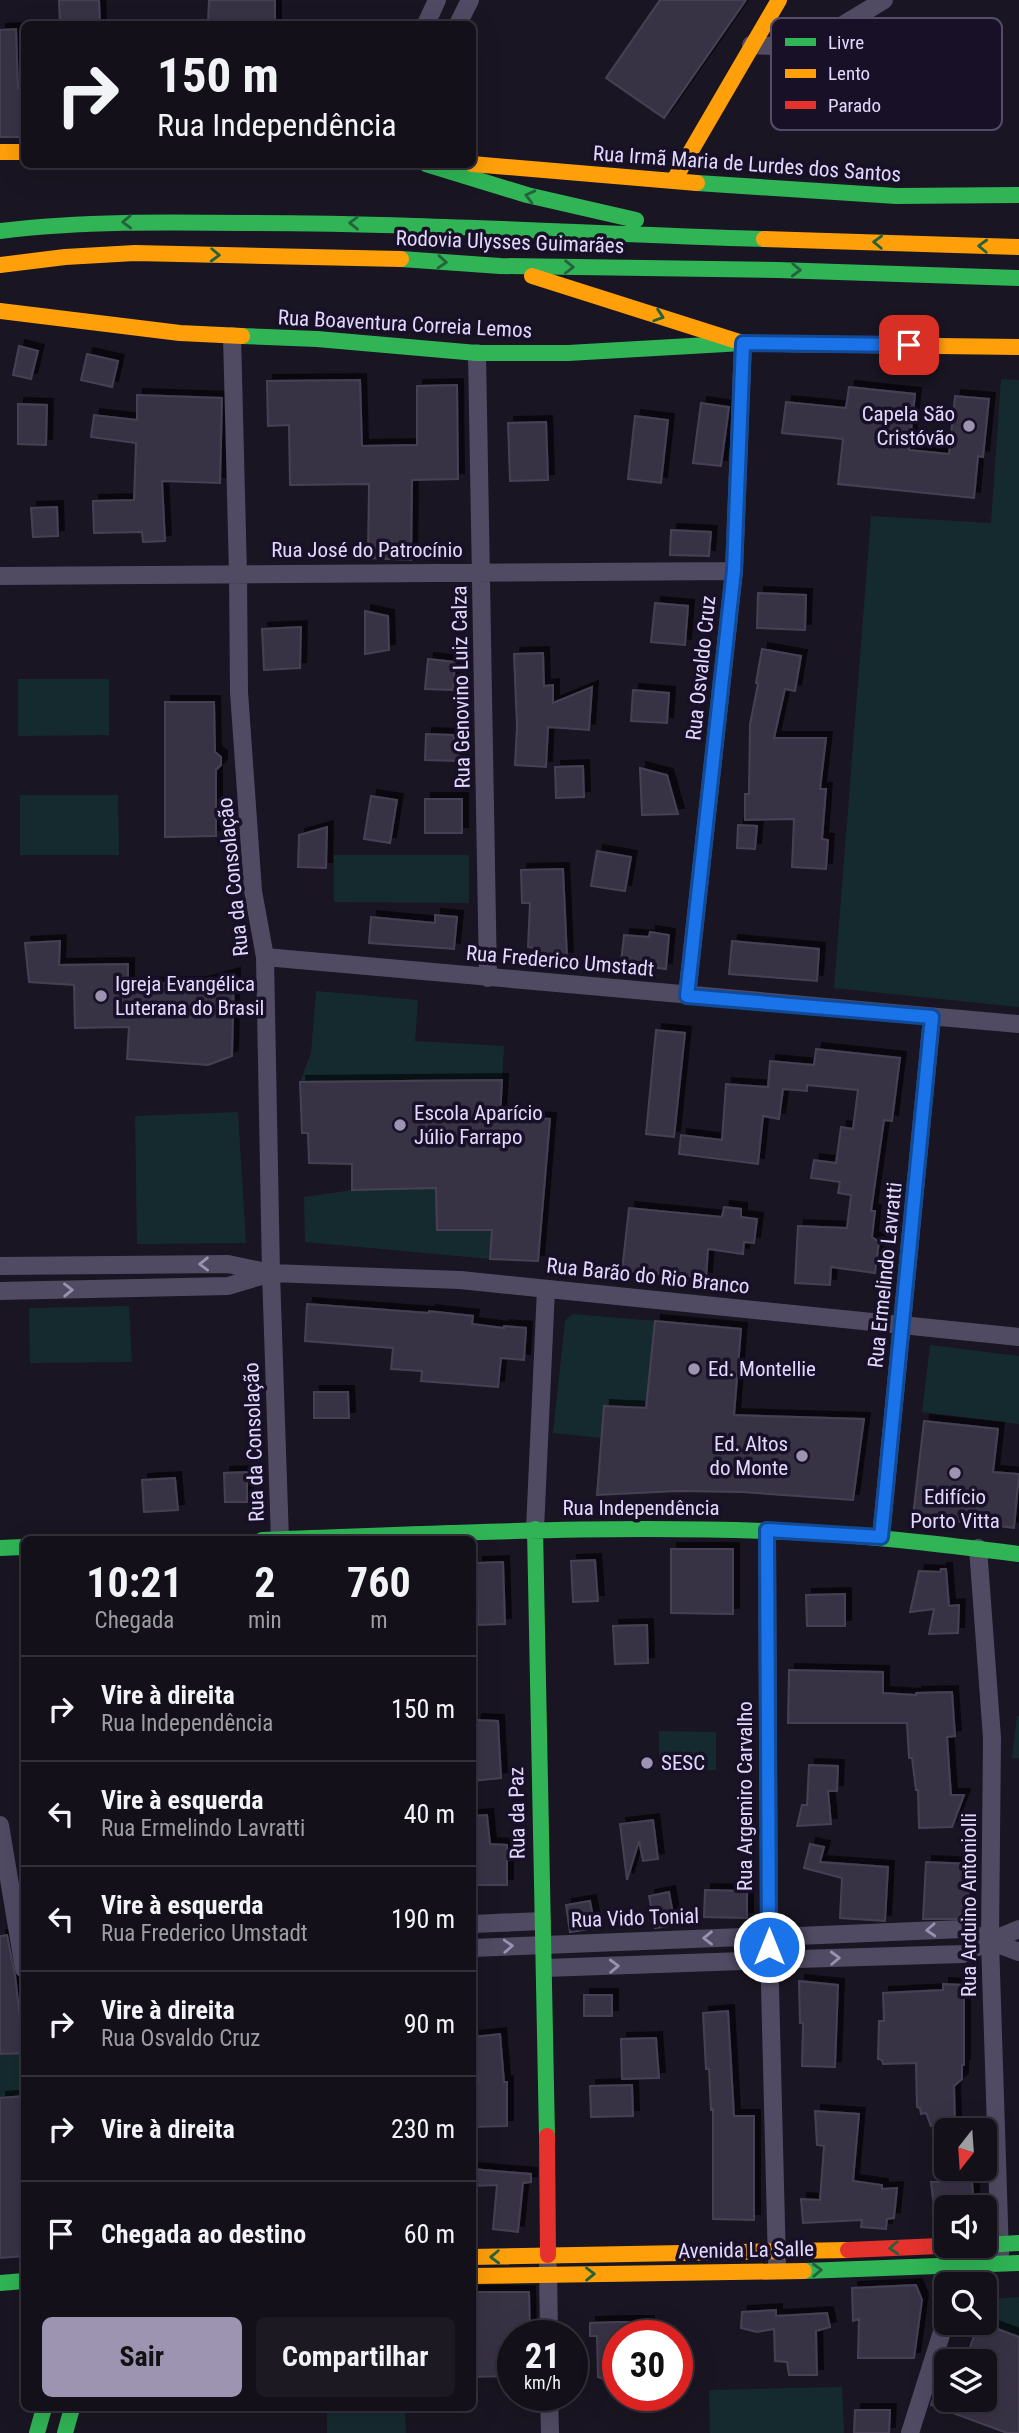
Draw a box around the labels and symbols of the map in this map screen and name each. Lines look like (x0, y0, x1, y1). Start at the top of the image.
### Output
legend (771, 18, 1002, 130)
text: Livre (828, 31, 864, 54)
text: Lento (828, 62, 870, 85)
text: Parado (828, 94, 881, 117)
street label: Rua Irmã Maria de Lurdes dos Santos (592, 141, 902, 187)
one-way arrow (524, 190, 536, 204)
one-way arrow (121, 215, 132, 230)
one-way arrow (349, 215, 360, 230)
street label: Rodovia Ulysses Guimarães (395, 226, 625, 258)
one-way arrow (873, 235, 884, 250)
one-way arrow (977, 238, 988, 253)
one-way arrow (210, 247, 220, 263)
one-way arrow (437, 254, 448, 269)
one-way arrow (564, 259, 574, 275)
one-way arrow (791, 263, 802, 278)
street label: Rua Boaventura Correia Lemos (277, 305, 533, 343)
one-way arrow (652, 308, 664, 323)
pin (879, 315, 939, 375)
place label: Capela São Cristóvão (862, 402, 955, 450)
marker: Capela São Cristóvão (961, 418, 977, 434)
street label: Rua José do Patrocínio (271, 538, 463, 562)
street label: Rua Genovino Luiz Calza (447, 585, 475, 789)
street label: Rua Osvaldo Cruz (681, 594, 721, 742)
street label: Rua da Consolação (213, 796, 253, 958)
street label: Rua Frederico Umstadt (465, 941, 655, 981)
place label: Igreja Evangélica Luterana do Brasil (115, 972, 264, 1020)
marker: Igreja Evangélica Luterana do Brasil (93, 988, 109, 1004)
place label: Escola Aparício Júlio Farrapo (414, 1101, 543, 1149)
marker: Escola Aparício Júlio Farrapo (392, 1117, 408, 1133)
street label: Rua Ermelindo Lavratti (863, 1181, 907, 1369)
street label: Rua Barão do Rio Branco (545, 1253, 751, 1299)
one-way arrow (198, 1256, 209, 1272)
one-way arrow (63, 1282, 74, 1298)
place label: Ed. Montellie (708, 1357, 816, 1381)
marker: Ed. Montellie (686, 1361, 702, 1377)
street label: Rua da Consolação (239, 1362, 269, 1522)
place label: Ed. Altos do Monte (710, 1432, 788, 1480)
marker: Ed. Altos do Monte (794, 1448, 810, 1464)
marker: Edifício Porto Vitta (947, 1465, 963, 1481)
place label: Edifício Porto Vitta (910, 1485, 1000, 1533)
street label: Rua Independência (562, 1496, 720, 1520)
street label: Rua Argemiro Carvalho (733, 1701, 757, 1891)
place label: SESC (661, 1751, 705, 1775)
marker: SESC (639, 1755, 655, 1771)
street label: Rua da Paz (504, 1767, 530, 1859)
street label: Rua Arduino Antoniolli (957, 1813, 981, 1997)
street label: Rua Vido Tonial (570, 1904, 700, 1932)
position arrow (732, 1910, 806, 1984)
one-way arrow (925, 1923, 936, 1938)
one-way arrow (702, 1930, 712, 1946)
one-way arrow (503, 1938, 514, 1953)
one-way arrow (830, 1950, 841, 1966)
one-way arrow (608, 1958, 619, 1973)
north arrow (934, 2118, 998, 2180)
street label: Avenida La Salle (678, 2237, 814, 2263)
one-way arrow (888, 2241, 899, 2256)
one-way arrow (489, 2249, 500, 2264)
one-way arrow (812, 2263, 823, 2278)
one-way arrow (584, 2266, 595, 2281)
speed limit sign: 30 (602, 2320, 693, 2411)

